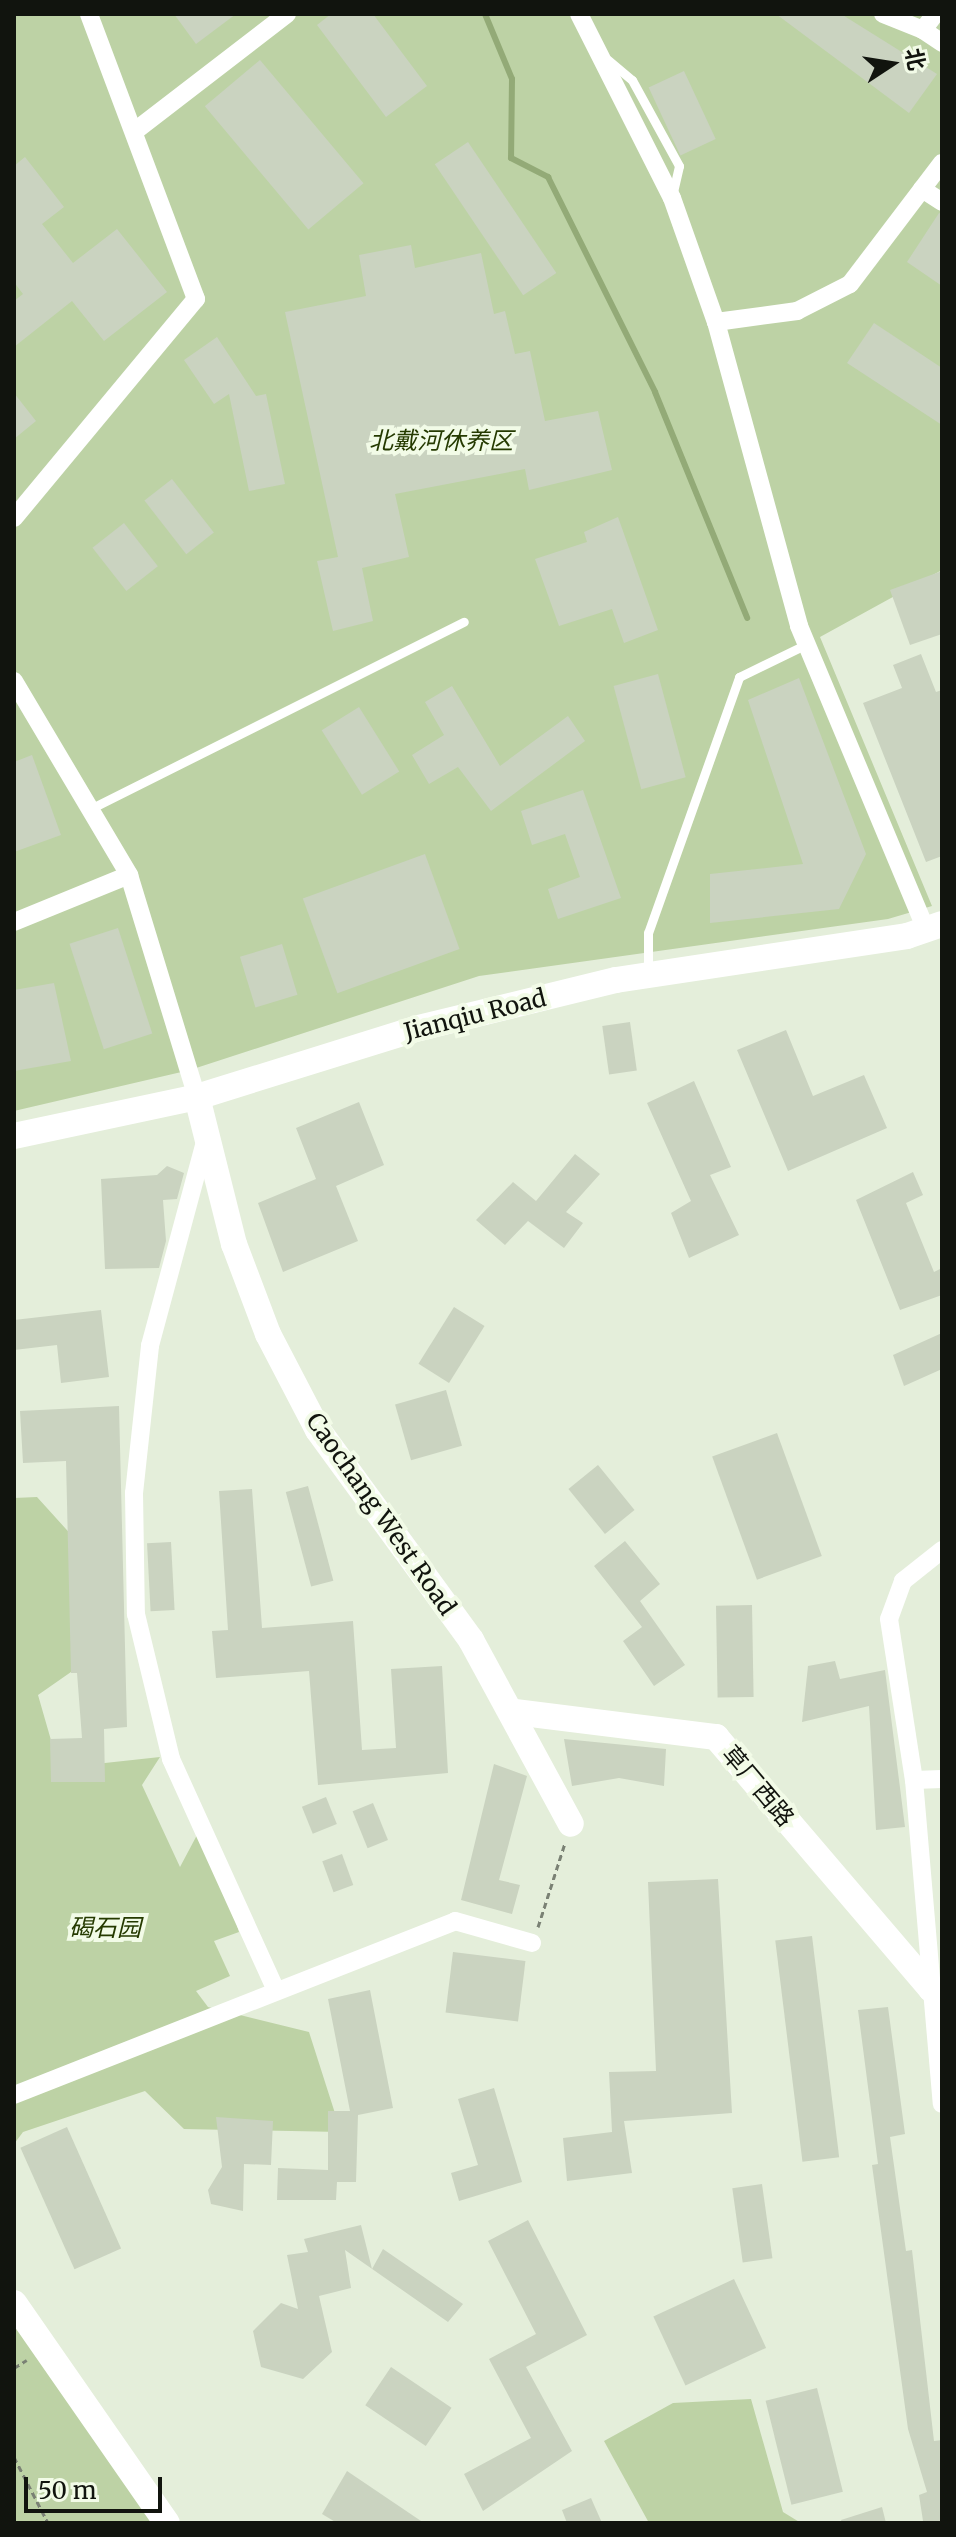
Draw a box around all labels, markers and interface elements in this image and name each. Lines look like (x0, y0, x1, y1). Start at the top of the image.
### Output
north arrow (852, 24, 932, 104)
text: 北 (899, 45, 931, 73)
park label: 北戴河休养区 (369, 427, 513, 455)
street label: Jianqiu Road (401, 983, 549, 1047)
street label: Caochang West Road (300, 1407, 462, 1621)
street label: 草厂西路 (716, 1740, 800, 1832)
park label: 碣石园 (69, 1914, 141, 1942)
scale bar (28, 2461, 166, 2511)
text: 50 m (38, 2475, 97, 2506)

